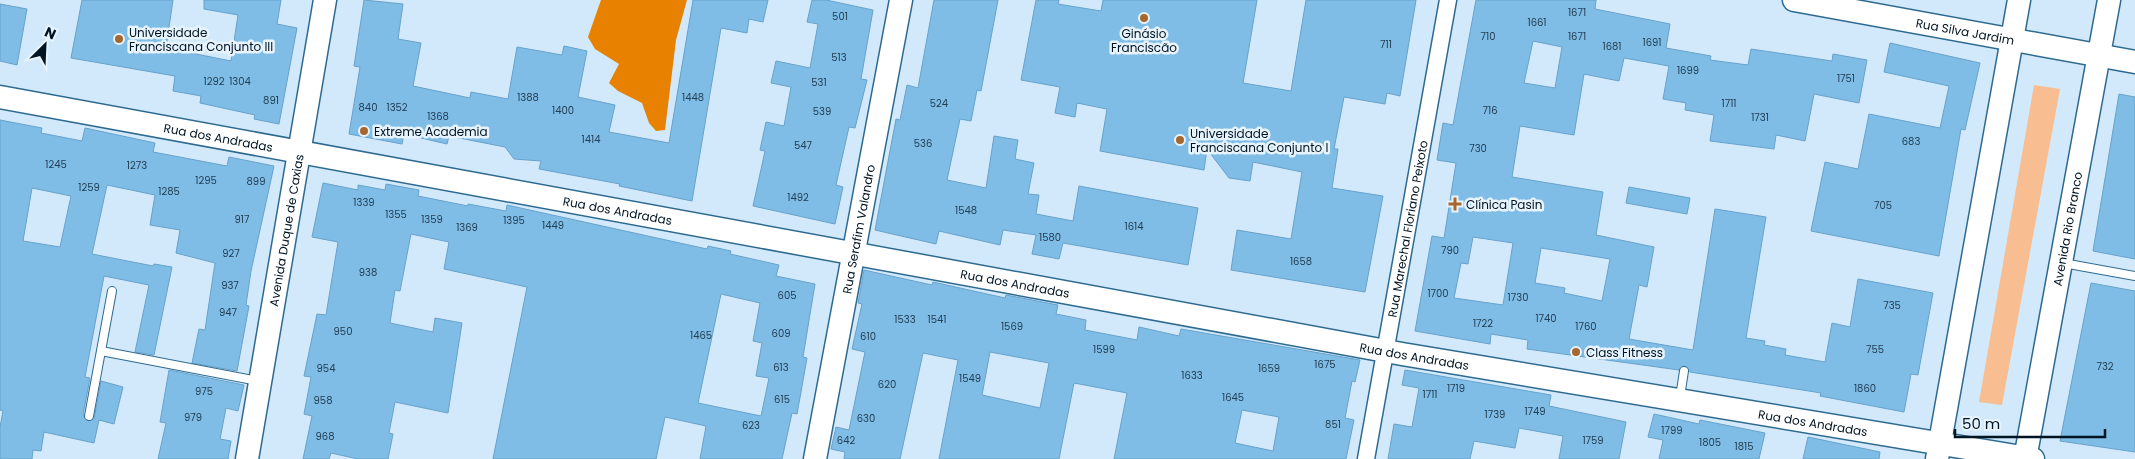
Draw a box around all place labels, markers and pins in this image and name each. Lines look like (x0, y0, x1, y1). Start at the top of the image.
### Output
marker: Ginásio Franciscão (1138, 12, 1150, 24)
place label: Universidade Franciscana Conjunto III (129, 24, 273, 55)
place label: Ginásio Franciscão (1111, 25, 1177, 56)
marker: Universidade Franciscana Conjunto III (113, 33, 125, 45)
place label: Extreme Academia (374, 123, 488, 140)
marker: Extreme Academia (358, 125, 370, 137)
place label: Universidade Franciscana Conjunto I (1190, 125, 1328, 156)
marker: Universidade Franciscana Conjunto I (1174, 134, 1186, 146)
place label: Clínica Pasin (1466, 196, 1542, 213)
marker: Clínica Pasin (1448, 197, 1462, 211)
place label: Class Fitness (1586, 344, 1663, 361)
marker: Class Fitness (1570, 346, 1582, 358)

